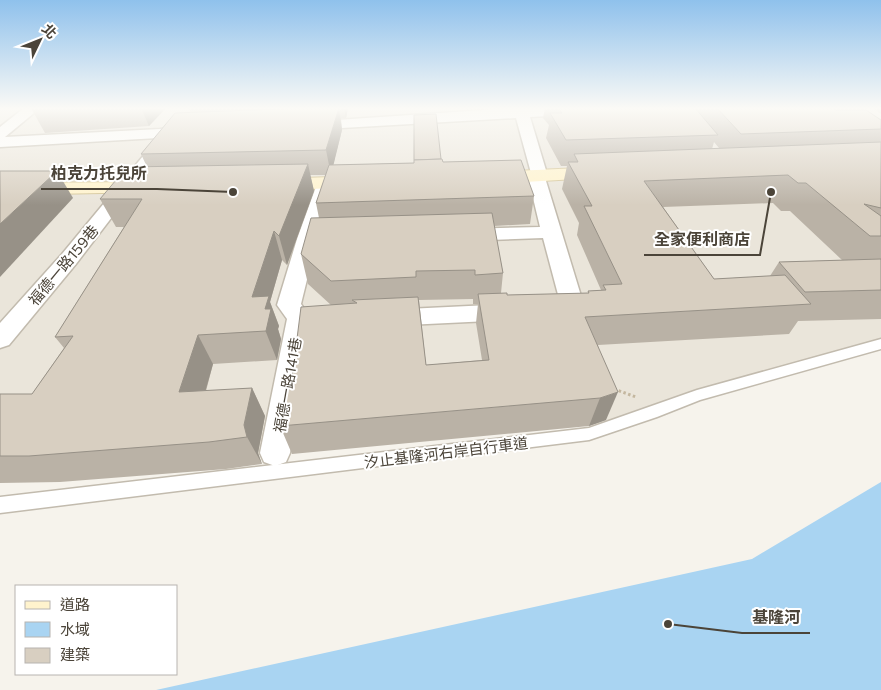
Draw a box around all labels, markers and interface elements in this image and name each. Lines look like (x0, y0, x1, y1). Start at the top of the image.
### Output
north arrow (15, 15, 65, 65)
text: 北 (39, 20, 61, 42)
callout: 柏克力托兒所 (41, 158, 157, 189)
text: 柏克力托兒所 (51, 163, 147, 182)
street label: 福德一路159巷 (24, 221, 102, 309)
callout: 全家便利商店 (644, 224, 760, 255)
text: 全家便利商店 (654, 229, 750, 248)
street label: 福德一路141巷 (270, 336, 304, 434)
street label: 汐止基隆河右岸自行車道 (363, 433, 529, 471)
legend (15, 585, 178, 675)
text: 道路 (60, 595, 90, 613)
callout: 基隆河 (742, 602, 810, 633)
text: 基隆河 (752, 607, 800, 626)
text: 水域 (60, 620, 90, 638)
text: 建築 (60, 645, 90, 663)

